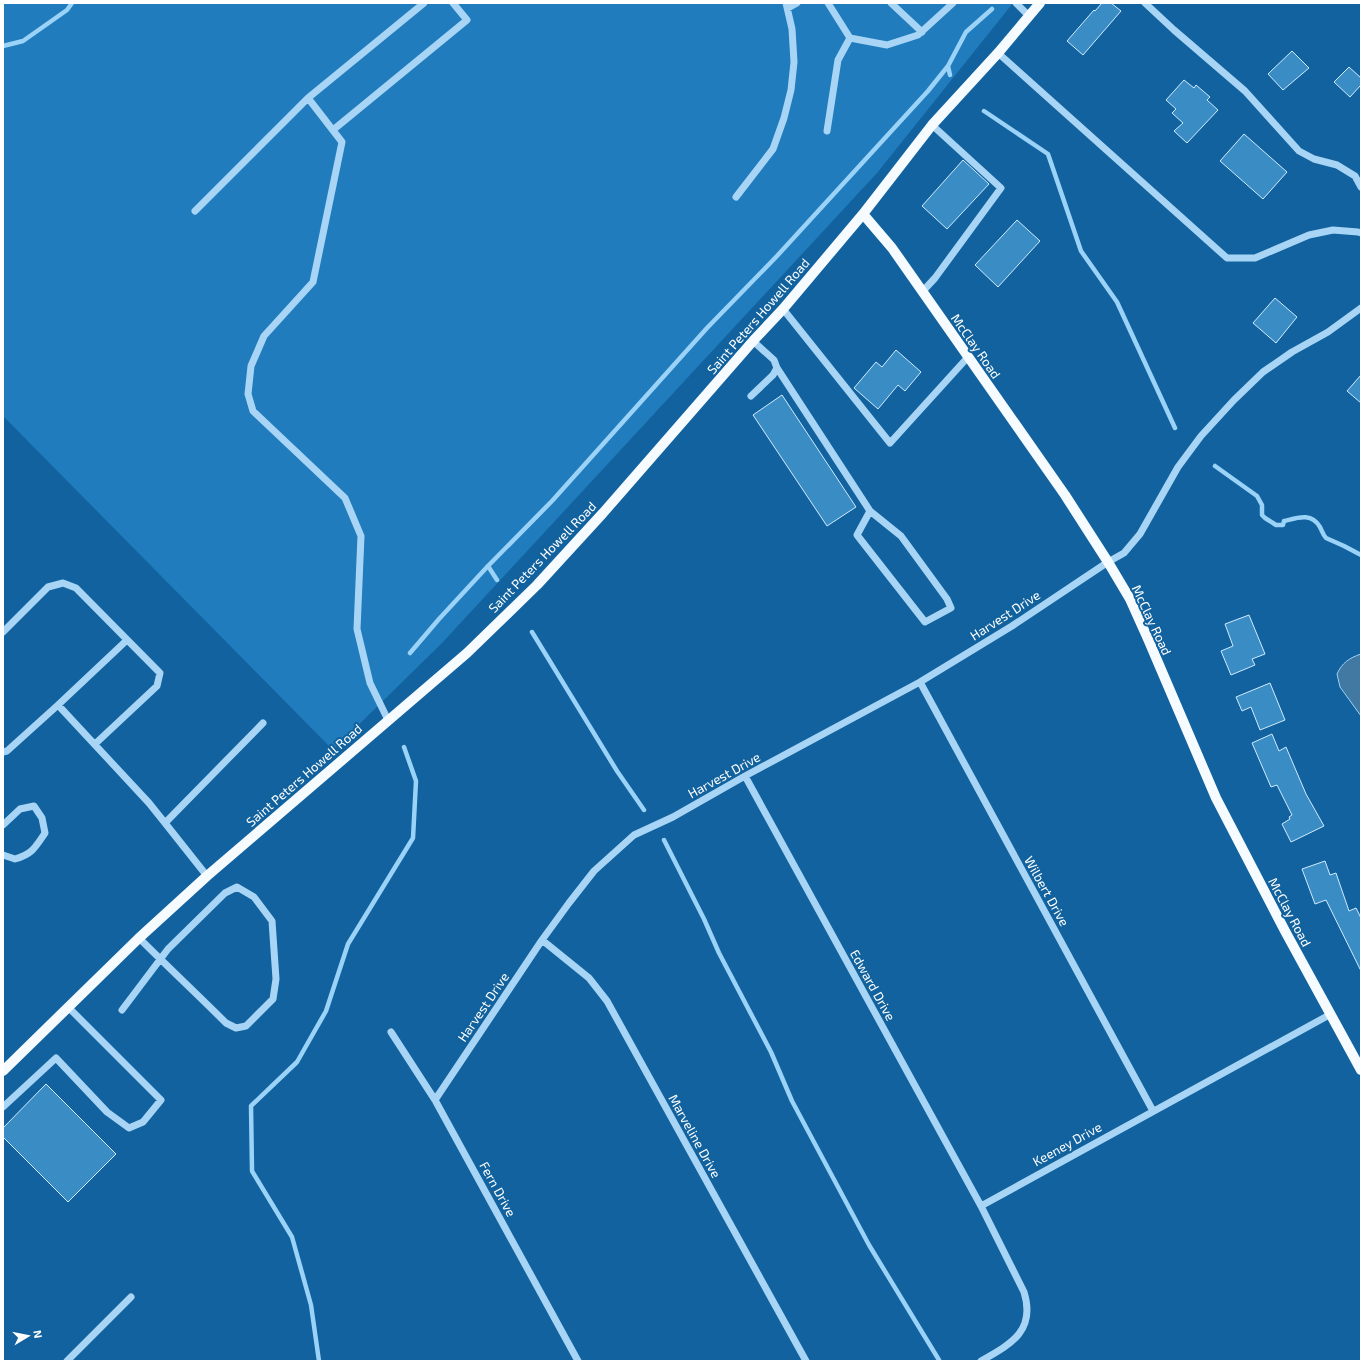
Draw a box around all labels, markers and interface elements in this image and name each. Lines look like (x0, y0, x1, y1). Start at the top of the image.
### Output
street label: Saint Peters Howell Road (703, 255, 813, 377)
street label: McClay Road (948, 310, 1004, 382)
street label: Saint Peters Howell Road (485, 498, 599, 616)
street label: McClay Road (1129, 582, 1175, 658)
street label: Harvest Drive (967, 586, 1043, 644)
street label: Saint Peters Howell Road (243, 720, 365, 830)
street label: Harvest Drive (685, 749, 763, 801)
street label: Wilbert Drive (1021, 853, 1073, 929)
street label: McClay Road (1265, 875, 1315, 949)
street label: Edward Drive (847, 947, 899, 1023)
street label: Harvest Drive (454, 969, 512, 1045)
street label: Marveline Drive (665, 1091, 725, 1181)
street label: Keeney Drive (1030, 1118, 1104, 1169)
street label: Fern Drive (476, 1159, 520, 1219)
north arrow (8, 1316, 48, 1356)
text: N (31, 1329, 45, 1339)

